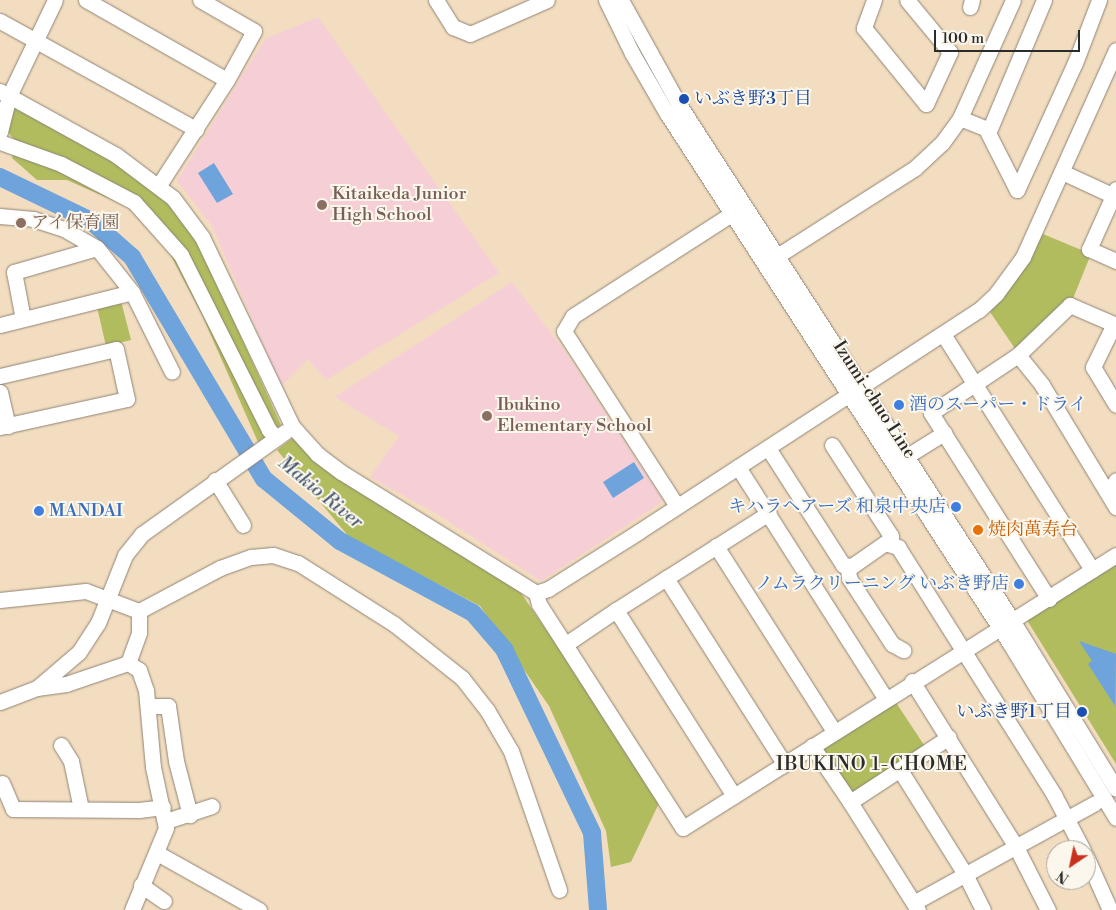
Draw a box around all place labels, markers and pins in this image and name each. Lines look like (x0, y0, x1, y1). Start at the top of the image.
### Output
place label: いぶき野3丁目 (694, 88, 812, 110)
marker: いぶき野3丁目 (678, 93, 690, 105)
place label: Kitaikeda Junior High School (332, 184, 466, 226)
marker: Kitaikeda Junior High School (316, 199, 328, 211)
place label: アイ保育園 (31, 212, 121, 234)
marker: アイ保育園 (15, 217, 27, 229)
place label: 酒のスーパー・ドライ (909, 394, 1088, 416)
place label: Ibukino Elementary School (497, 395, 652, 438)
marker: 酒のスーパー・ドライ (893, 399, 905, 411)
marker: Ibukino Elementary School (481, 410, 493, 422)
place label: キハラヘアーズ 和泉中央店 (727, 496, 946, 518)
place label: MANDAI (49, 500, 123, 522)
marker: キハラヘアーズ 和泉中央店 (950, 501, 962, 513)
marker: MANDAI (33, 505, 45, 517)
place label: 焼肉萬寿台 (988, 519, 1078, 541)
marker: 焼肉萬寿台 (972, 524, 984, 536)
place label: ノムラクリーニング いぶき野店 (753, 573, 1009, 595)
marker: ノムラクリーニング いぶき野店 (1013, 578, 1025, 590)
place label: いぶき野1丁目 (956, 701, 1072, 723)
marker: いぶき野1丁目 (1076, 706, 1088, 718)

